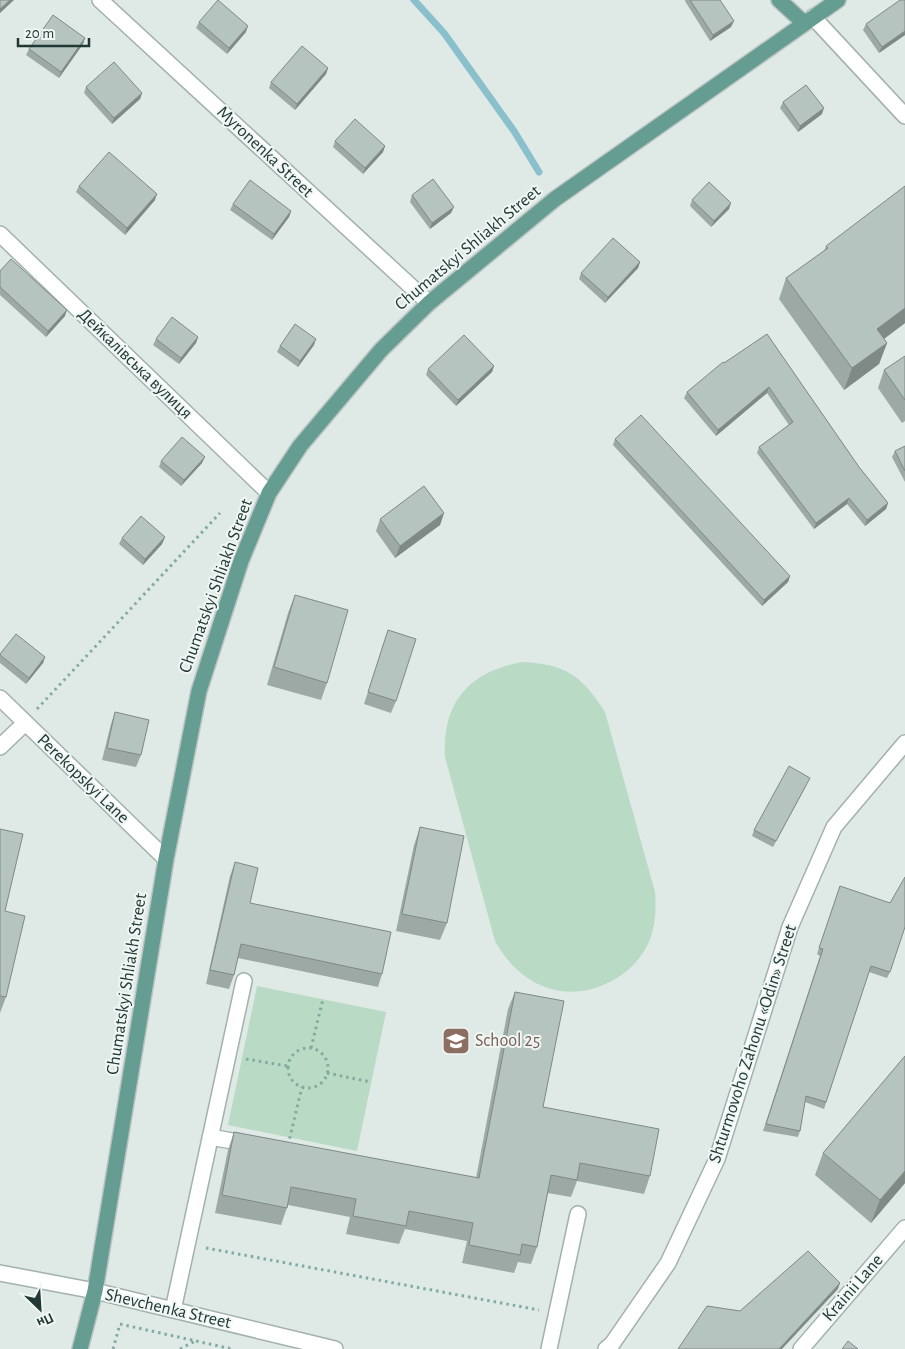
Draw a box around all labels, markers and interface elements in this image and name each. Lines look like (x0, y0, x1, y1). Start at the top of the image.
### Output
scale bar (18, 15, 89, 47)
text: 20 m (25, 26, 54, 41)
street label: Myronenka Street (213, 103, 317, 201)
street label: Chumatskyi Shliakh Street (392, 182, 544, 314)
street label: Дейкалівська вулиця (74, 305, 196, 423)
street label: Chumatskyi Shliakh Street (176, 496, 256, 675)
street label: Perekopskyi Lane (34, 731, 132, 827)
street label: Chumatskyi Shliakh Street (104, 892, 150, 1076)
street label: Shturmovoho Zahonu «Odin» Street (706, 922, 800, 1166)
school or university icon: School 25 (441, 1026, 471, 1056)
place label: School 25 (475, 1032, 540, 1050)
street label: Krainii Lane (819, 1251, 887, 1325)
north arrow (15, 1284, 65, 1334)
street label: Shevchenka Street (103, 1286, 233, 1332)
text: Пн (34, 1310, 56, 1330)

